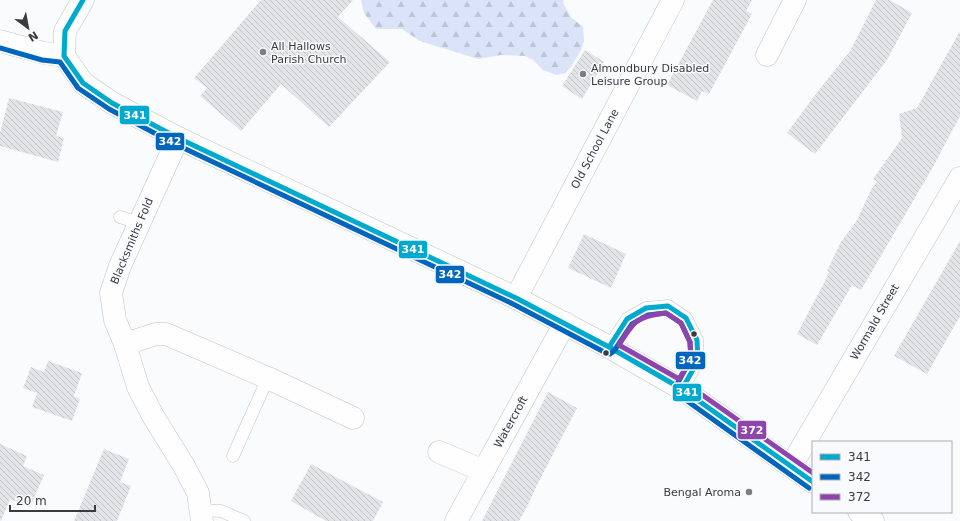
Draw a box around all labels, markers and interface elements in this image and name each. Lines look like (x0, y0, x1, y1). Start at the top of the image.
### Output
north arrow (8, 8, 48, 48)
text: N (26, 28, 40, 44)
place label: All Hallows Parish Church (271, 40, 347, 66)
marker: All Hallows Parish Church (258, 47, 268, 57)
place label: Almondbury Disabled Leisure Group (591, 62, 709, 88)
marker: Almondbury Disabled Leisure Group (578, 69, 588, 79)
line badge: 341 (119, 105, 150, 125)
street label: Old School Lane (568, 107, 622, 191)
text: 341 (124, 109, 146, 122)
line badge: 342 (155, 132, 185, 151)
text: 342 (159, 135, 181, 148)
street label: Blacksmiths Fold (108, 196, 156, 286)
line badge: 341 (398, 240, 428, 259)
text: 341 (402, 243, 424, 256)
line badge: 342 (435, 265, 465, 284)
text: 342 (439, 268, 461, 281)
street label: Wormald Street (848, 281, 902, 362)
unlabelled marker (689, 329, 699, 339)
unlabelled marker (601, 348, 611, 358)
line badge: 342 (675, 351, 706, 370)
text: 342 (679, 354, 701, 367)
line badge: 341 (672, 383, 702, 402)
text: 341 (676, 386, 698, 399)
street label: Watercroft (491, 393, 531, 450)
line badge: 372 (737, 420, 767, 440)
text: 372 (741, 424, 763, 437)
legend (812, 441, 952, 513)
text: 341 (848, 450, 871, 464)
text: 342 (848, 470, 871, 484)
place label: Bengal Aroma (663, 486, 741, 499)
scale bar (10, 487, 95, 513)
marker: Bengal Aroma (744, 487, 754, 497)
text: 372 (848, 490, 871, 504)
text: 20 m (16, 494, 47, 508)

